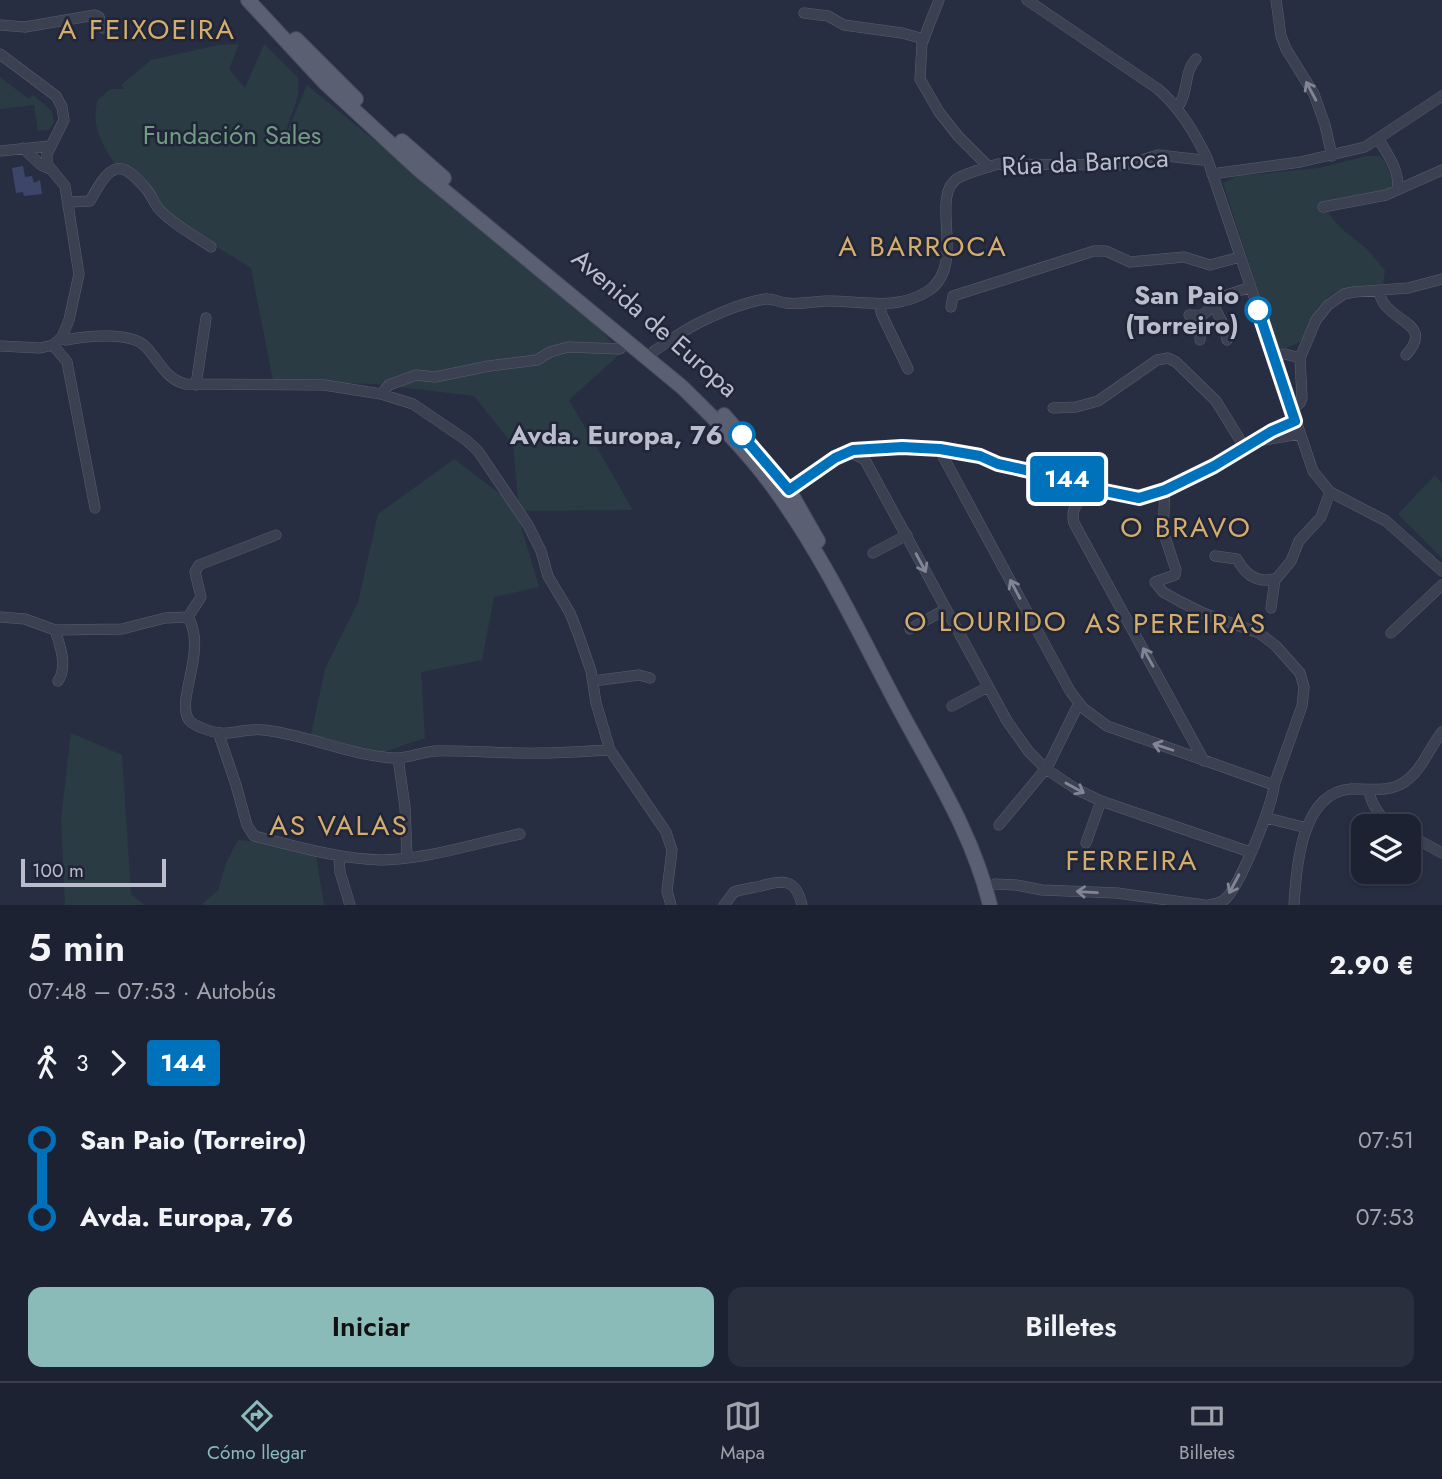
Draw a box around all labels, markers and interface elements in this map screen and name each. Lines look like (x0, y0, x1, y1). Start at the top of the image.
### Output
district label: A FEIXOEIRA (58, 9, 236, 50)
one-way arrow (1304, 82, 1318, 102)
park label: Fundación Sales (143, 116, 321, 154)
street label: Rúa da Barroca (1001, 139, 1169, 185)
district label: A BARROCA (838, 226, 1008, 267)
street label: Avenida de Europa (563, 240, 747, 406)
place label: San Paio (Torreiro) (1125, 276, 1239, 344)
marker: San Paio (Torreiro) (1245, 297, 1271, 323)
place label: Avda. Europa, 76 (509, 416, 723, 454)
marker: Avda. Europa, 76 (729, 422, 755, 448)
line badge: 144 (1027, 456, 1107, 502)
text: 144 (1044, 461, 1090, 496)
district label: O BRAVO (1120, 507, 1252, 548)
one-way arrow (915, 552, 929, 573)
one-way arrow (1008, 579, 1021, 600)
district label: O LOURIDO (904, 601, 1068, 642)
district label: AS PEREIRAS (1085, 603, 1267, 644)
one-way arrow (1141, 648, 1155, 668)
one-way arrow (1152, 740, 1174, 752)
one-way arrow (1064, 781, 1085, 795)
district label: AS VALAS (269, 805, 409, 846)
map controls (1351, 814, 1421, 884)
button: layers (1351, 814, 1421, 884)
district label: FERREIRA (1065, 840, 1199, 881)
scale bar (21, 856, 166, 888)
text: 100 m (32, 857, 84, 884)
one-way arrow (1227, 873, 1241, 894)
one-way arrow (1076, 885, 1099, 898)
text: 5 min (28, 920, 125, 975)
text: 2.90 € (1329, 946, 1414, 984)
text: 07:48 – 07:53 · Autobús (28, 974, 276, 1008)
icon: walk (28, 1044, 66, 1082)
icon: forward (99, 1044, 137, 1082)
text: 144 (161, 1045, 206, 1080)
text: 3 (76, 1046, 89, 1080)
text: San Paio (Torreiro) (80, 1121, 307, 1159)
text: 07:51 (1358, 1123, 1414, 1157)
text: Avda. Europa, 76 (80, 1198, 293, 1236)
text: 07:53 (1356, 1200, 1414, 1234)
button: Iniciar (28, 1287, 714, 1367)
button: Billetes (728, 1287, 1414, 1367)
tab: Cómo llegar (207, 1397, 306, 1466)
tab: Mapa (720, 1397, 765, 1466)
tab: Billetes (1179, 1397, 1235, 1466)

